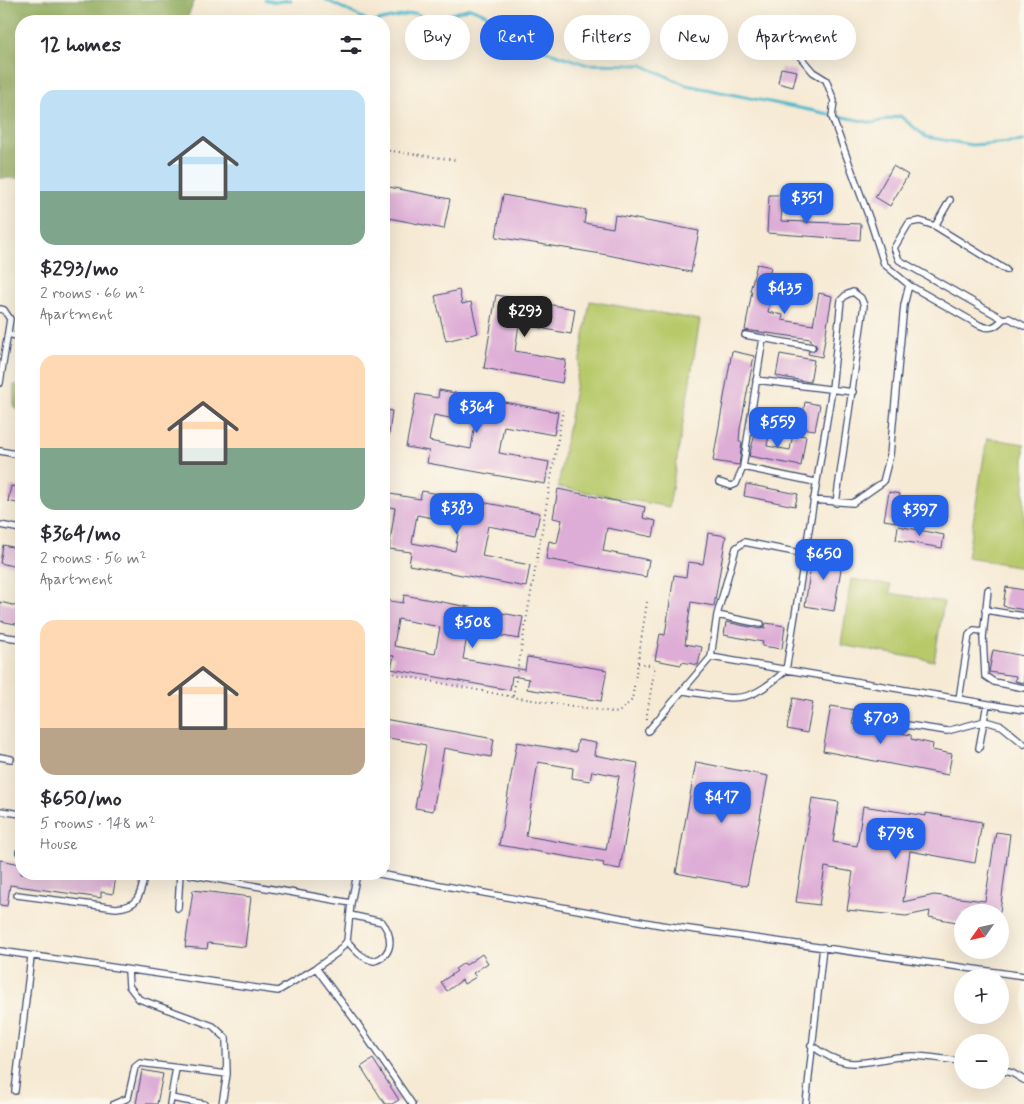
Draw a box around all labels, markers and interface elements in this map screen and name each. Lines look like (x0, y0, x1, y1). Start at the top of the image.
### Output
chip: Buy (405, 15, 470, 60)
chip: Rent (480, 15, 554, 60)
chip: Filters (564, 15, 650, 60)
chip: New (660, 15, 728, 60)
chip: Apartment (738, 15, 856, 60)
text: 12 homes (40, 31, 121, 59)
icon: filters (337, 31, 365, 59)
icon: home (158, 123, 248, 213)
pin: $351 (777, 182, 837, 225)
text: $351 (791, 188, 823, 209)
text: $293/mo (40, 255, 119, 283)
pin: $435 (755, 272, 815, 315)
text: $435 (768, 278, 802, 299)
text: 2 rooms · 66 m² (40, 283, 145, 304)
pin: $293 (495, 296, 555, 338)
text: $293 (508, 301, 542, 322)
text: Apartment (40, 304, 113, 325)
icon: home (158, 388, 248, 478)
pin: $364 (447, 392, 507, 434)
text: $364 (460, 397, 494, 418)
pin: $559 (748, 406, 808, 449)
text: $559 (760, 412, 796, 433)
pin: $383 (427, 492, 487, 535)
pin: $397 (890, 494, 950, 537)
text: $383 (441, 498, 473, 519)
text: $397 (902, 500, 938, 521)
text: $364/mo (40, 520, 121, 548)
pin: $650 (794, 538, 854, 581)
text: $650 (806, 544, 842, 565)
text: 2 rooms · 56 m² (40, 548, 147, 569)
text: Apartment (40, 569, 113, 590)
pin: $508 (443, 606, 503, 649)
text: $508 (455, 612, 491, 633)
icon: home (158, 653, 248, 743)
pin: $703 (851, 702, 911, 745)
text: $703 (864, 708, 898, 729)
pin: $417 (692, 782, 752, 824)
text: $650/mo (40, 785, 122, 813)
text: $417 (705, 787, 739, 808)
text: 5 rooms · 148 m² (40, 813, 155, 834)
pin: $798 (866, 818, 926, 860)
text: $798 (877, 823, 915, 844)
text: House (40, 834, 78, 855)
north arrow (954, 904, 1009, 959)
map controls (954, 904, 1009, 1089)
button: + (954, 969, 1009, 1024)
button: − (954, 1034, 1009, 1089)

